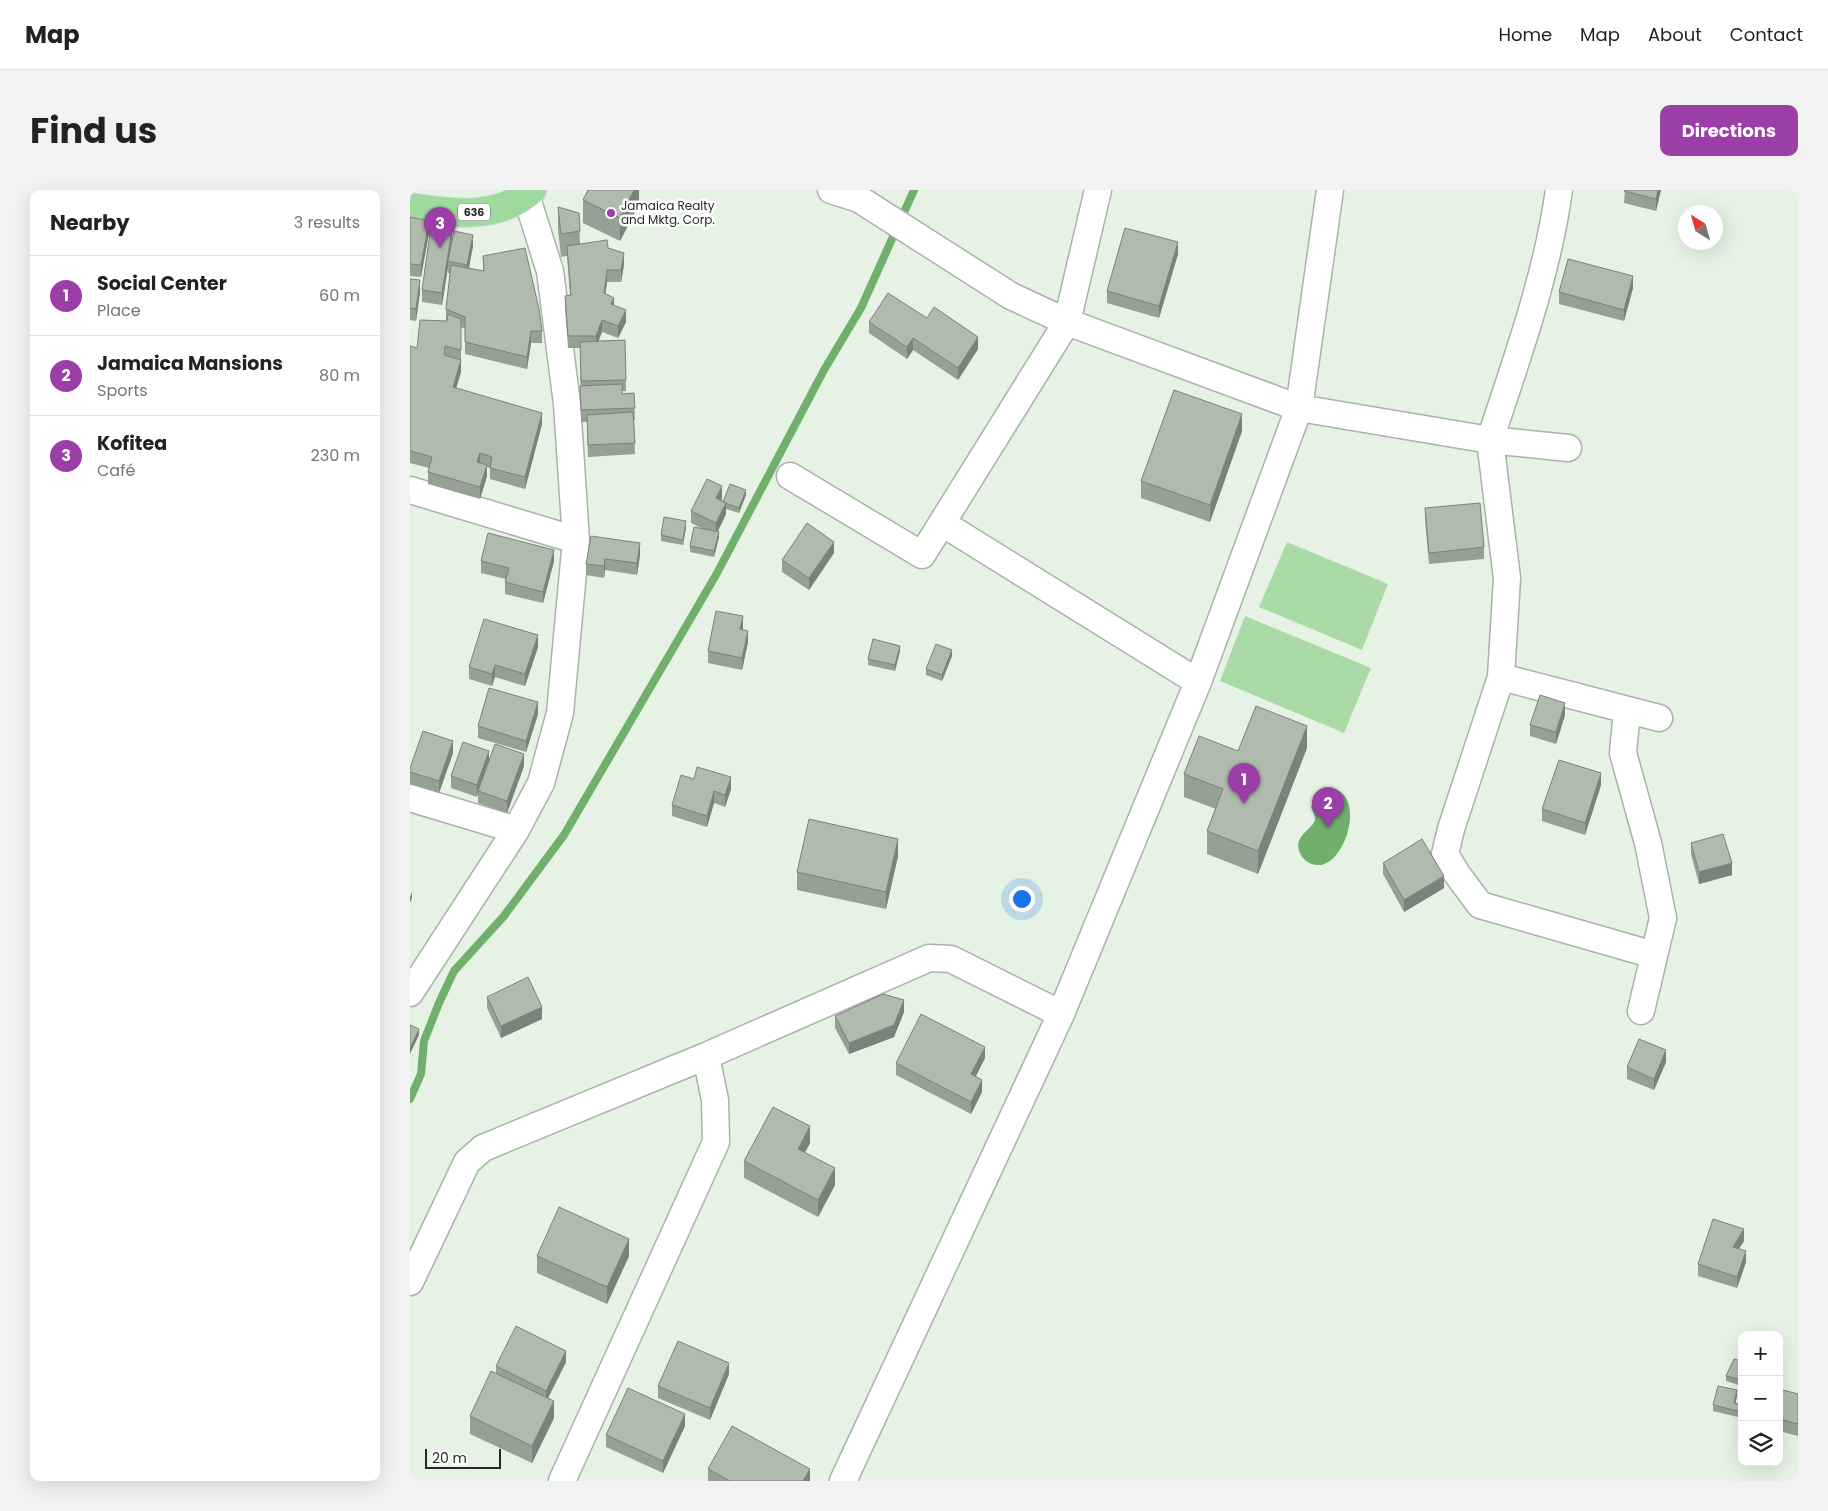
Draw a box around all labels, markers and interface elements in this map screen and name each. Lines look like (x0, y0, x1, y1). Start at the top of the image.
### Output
text: Map (25, 18, 80, 51)
text: Home (1498, 22, 1552, 47)
text: Map (1580, 22, 1620, 47)
text: About (1648, 22, 1702, 47)
text: Contact (1730, 22, 1803, 47)
button: Directions (1660, 105, 1798, 156)
text: Find us (30, 106, 157, 155)
place label: Jamaica Realty and Mktg. Corp. (621, 197, 715, 228)
road number: 636 (458, 204, 490, 221)
north arrow (1678, 205, 1723, 250)
pin: 3 (424, 207, 456, 248)
marker: Jamaica Realty and Mktg. Corp. (605, 207, 617, 219)
text: Nearby (50, 208, 130, 237)
text: 3 results (294, 211, 360, 234)
text: Social Center (97, 270, 227, 297)
text: 1 (63, 284, 69, 307)
text: 60 m (319, 284, 360, 307)
text: Place (97, 299, 141, 322)
text: Jamaica Mansions (97, 350, 283, 377)
text: 2 (61, 364, 71, 387)
text: 80 m (319, 364, 360, 387)
text: Sports (97, 379, 148, 402)
text: Kofitea (97, 430, 167, 457)
text: 3 (61, 444, 71, 467)
text: 230 m (311, 444, 360, 467)
text: Café (97, 459, 135, 482)
pin: 1 (1228, 763, 1260, 804)
pin: 2 (1312, 787, 1344, 828)
your location (1009, 886, 1035, 912)
map controls (1738, 1331, 1783, 1466)
button: + (1738, 1331, 1783, 1376)
button: − (1738, 1376, 1783, 1421)
button: layers (1738, 1421, 1783, 1466)
scale bar (425, 1446, 501, 1469)
text: 20 m (432, 1448, 467, 1468)

